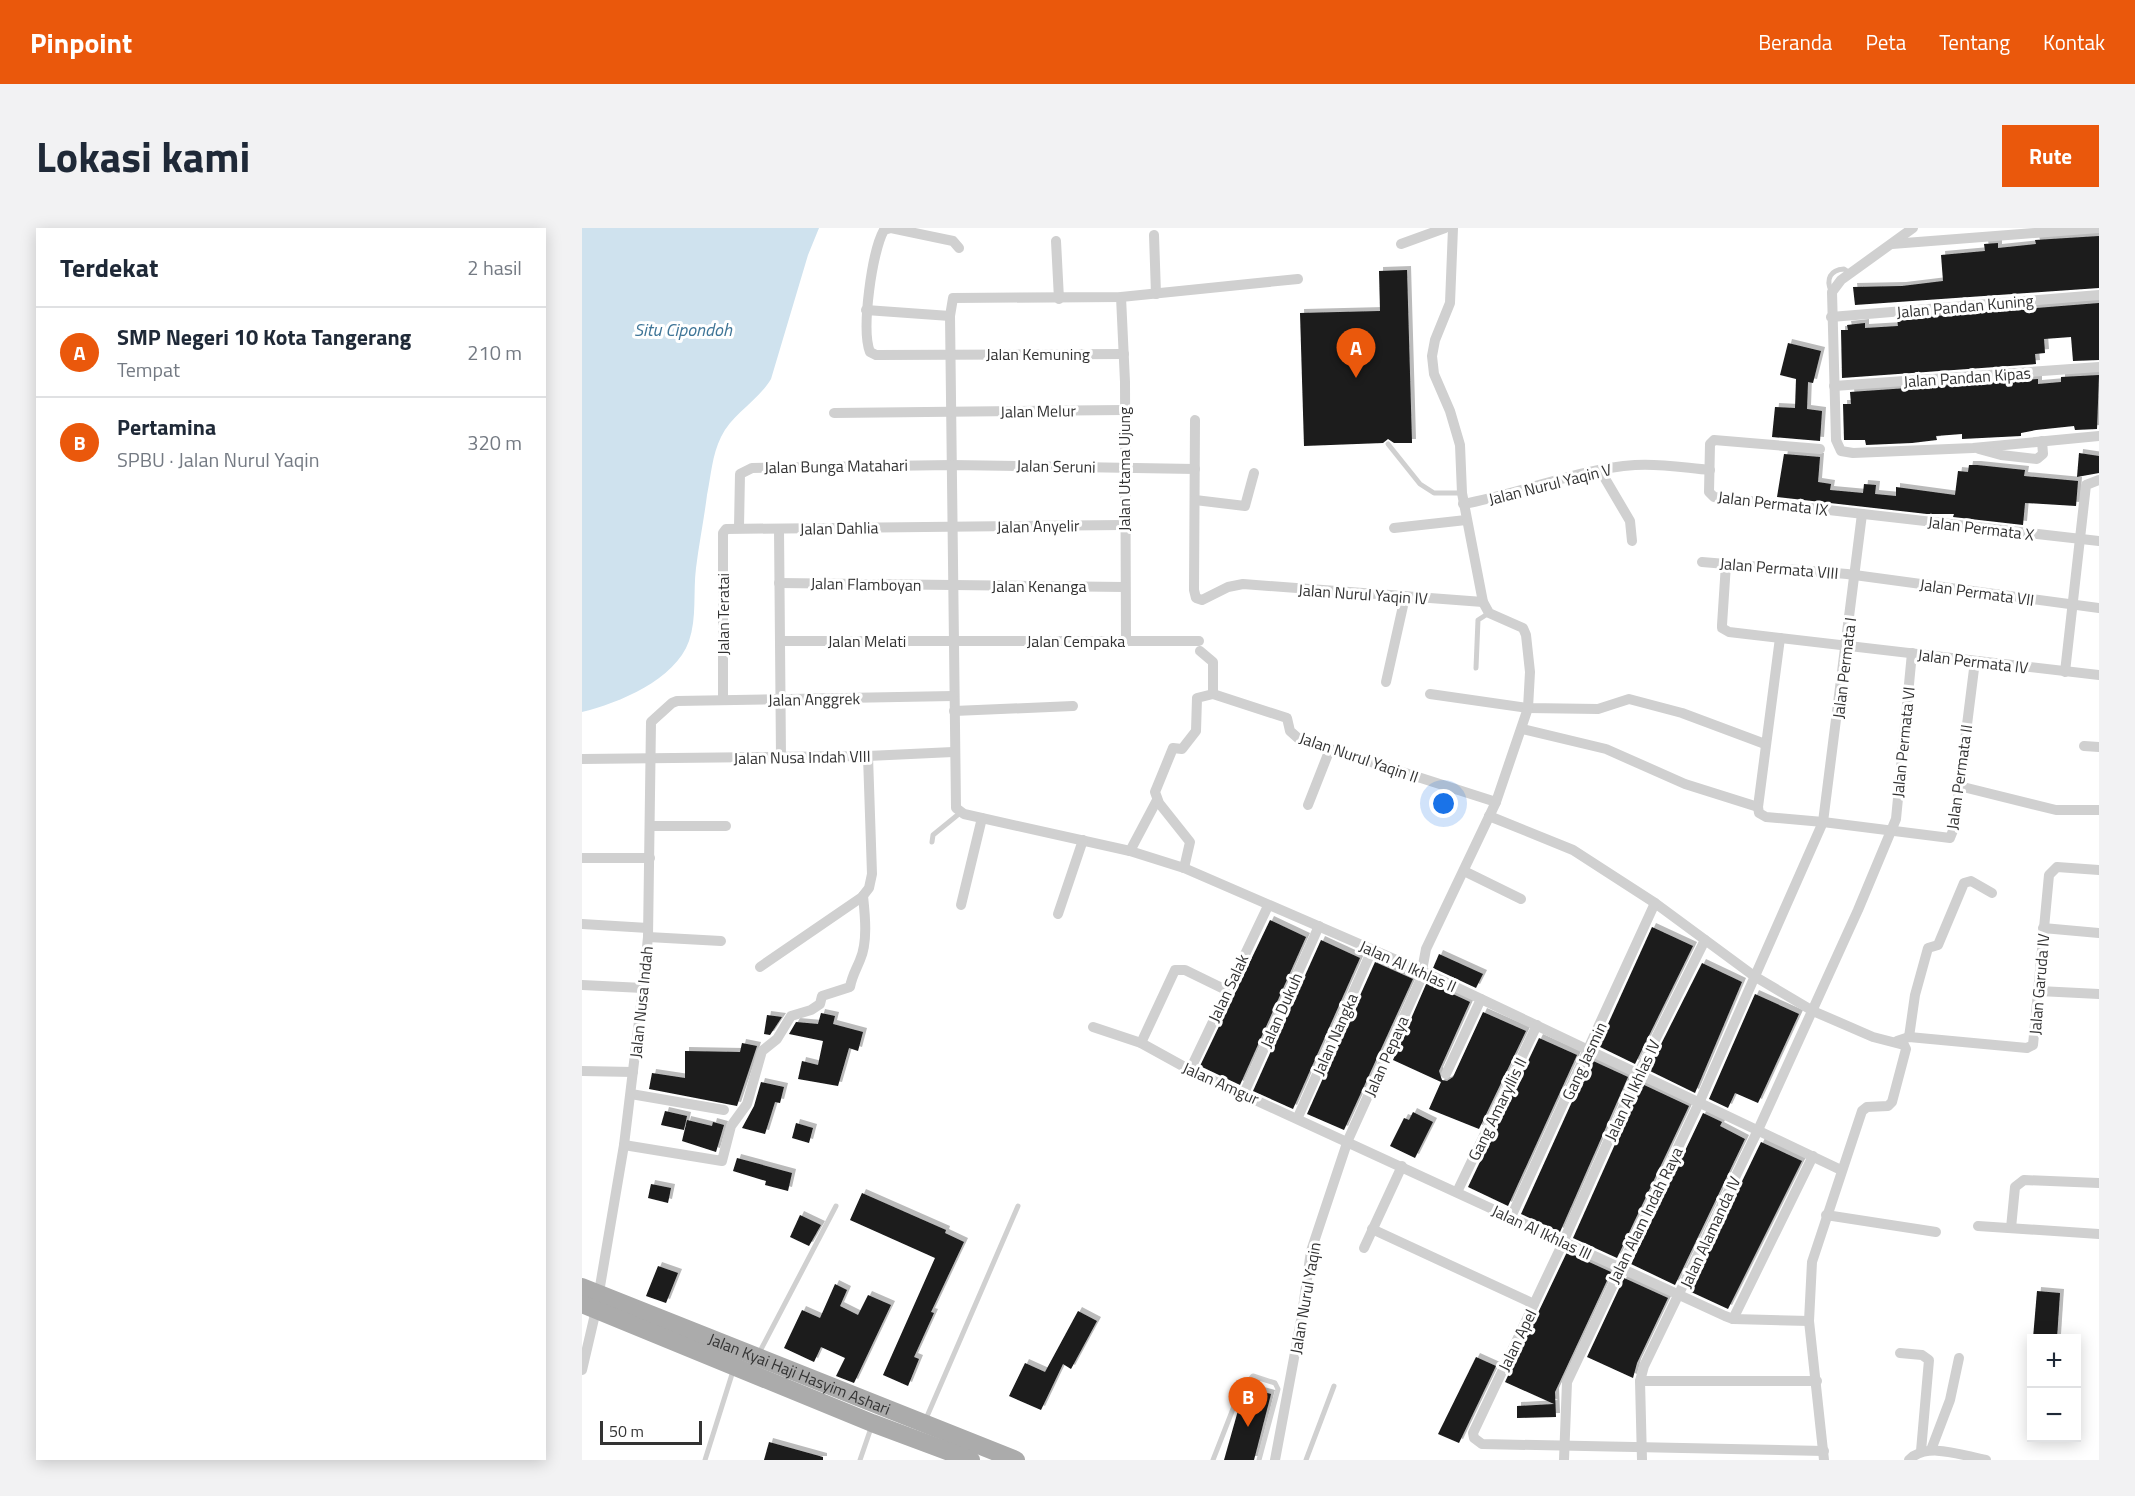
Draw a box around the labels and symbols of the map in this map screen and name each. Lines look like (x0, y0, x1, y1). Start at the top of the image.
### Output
street label: Jalan Pandan Kuning (1896, 288, 2034, 324)
water label: Situ Cipondoh (634, 316, 733, 343)
pin: A (1336, 328, 1376, 378)
street label: Jalan Kemuning (986, 342, 1090, 366)
street label: Jalan Pandan Kipas (1903, 361, 2031, 393)
street label: Jalan Melur (1000, 398, 1076, 424)
street label: Jalan Utama Ujung (1112, 407, 1136, 531)
street label: Jalan Bunga Matahari (764, 453, 908, 479)
street label: Jalan Seruni (1016, 453, 1096, 479)
street label: Jalan Nurul Yaqin V (1486, 457, 1614, 511)
street label: Jalan Permata IX (1716, 484, 1830, 522)
street label: Jalan Permata X (1926, 510, 2036, 546)
street label: Jalan Anyelir (996, 513, 1080, 539)
street label: Jalan Dahlia (799, 515, 879, 541)
street label: Jalan Permata VIII (1719, 551, 1839, 585)
street label: Jalan Flamboyan (810, 571, 922, 597)
street label: Jalan Permata VII (1918, 572, 2036, 612)
street label: Jalan Teratai (711, 573, 735, 655)
street label: Jalan Kenanga (992, 574, 1086, 598)
street label: Jalan Nurul Yaqin IV (1297, 577, 1429, 611)
street label: Jalan Permata I (1826, 616, 1862, 720)
street label: Jalan Melati (828, 629, 906, 653)
street label: Jalan Cempaka (1027, 629, 1125, 653)
street label: Jalan Permata IV (1916, 642, 2030, 680)
street label: Jalan Permata VI (1885, 685, 1921, 799)
street label: Jalan Anggrek (768, 686, 861, 712)
street label: Jalan Permata II (1940, 723, 1978, 831)
street label: Jalan Nurul Yaqin II (1296, 725, 1422, 789)
street label: Jalan Nusa Indah VIII (733, 744, 871, 770)
your location (1429, 789, 1458, 818)
street label: Jalan Garuda IV (2023, 932, 2055, 1036)
street label: Jalan Al Ikhlas II (1356, 934, 1460, 998)
street label: Jalan Nusa Indah (623, 945, 659, 1059)
street label: Jalan Salak (1202, 950, 1254, 1026)
street label: Jalan Dukuh (1254, 969, 1308, 1051)
street label: Jalan Nangka (1306, 989, 1364, 1079)
street label: Jalan Pepaya (1358, 1012, 1414, 1100)
street label: Gang Jasmin (1555, 1018, 1613, 1104)
street label: Jalan Al Ikhlas IV (1598, 1035, 1666, 1145)
street label: Gang Amaryllis II (1462, 1053, 1532, 1165)
street label: Jalan Amgur (1179, 1055, 1264, 1111)
street label: Jalan Alam Indah Raya (1602, 1143, 1688, 1287)
street label: Jalan Alamanda IV (1674, 1172, 1746, 1292)
street label: Jalan Al Ikhlas III (1488, 1198, 1596, 1266)
street label: Jalan Nurul Yaqin (1283, 1240, 1327, 1356)
street label: Jalan Apel (1492, 1305, 1542, 1375)
street label: Jalan Kyai Haji Hasyim Ashari (705, 1327, 894, 1421)
pin: B (1228, 1378, 1268, 1427)
scale bar (600, 1418, 702, 1446)

